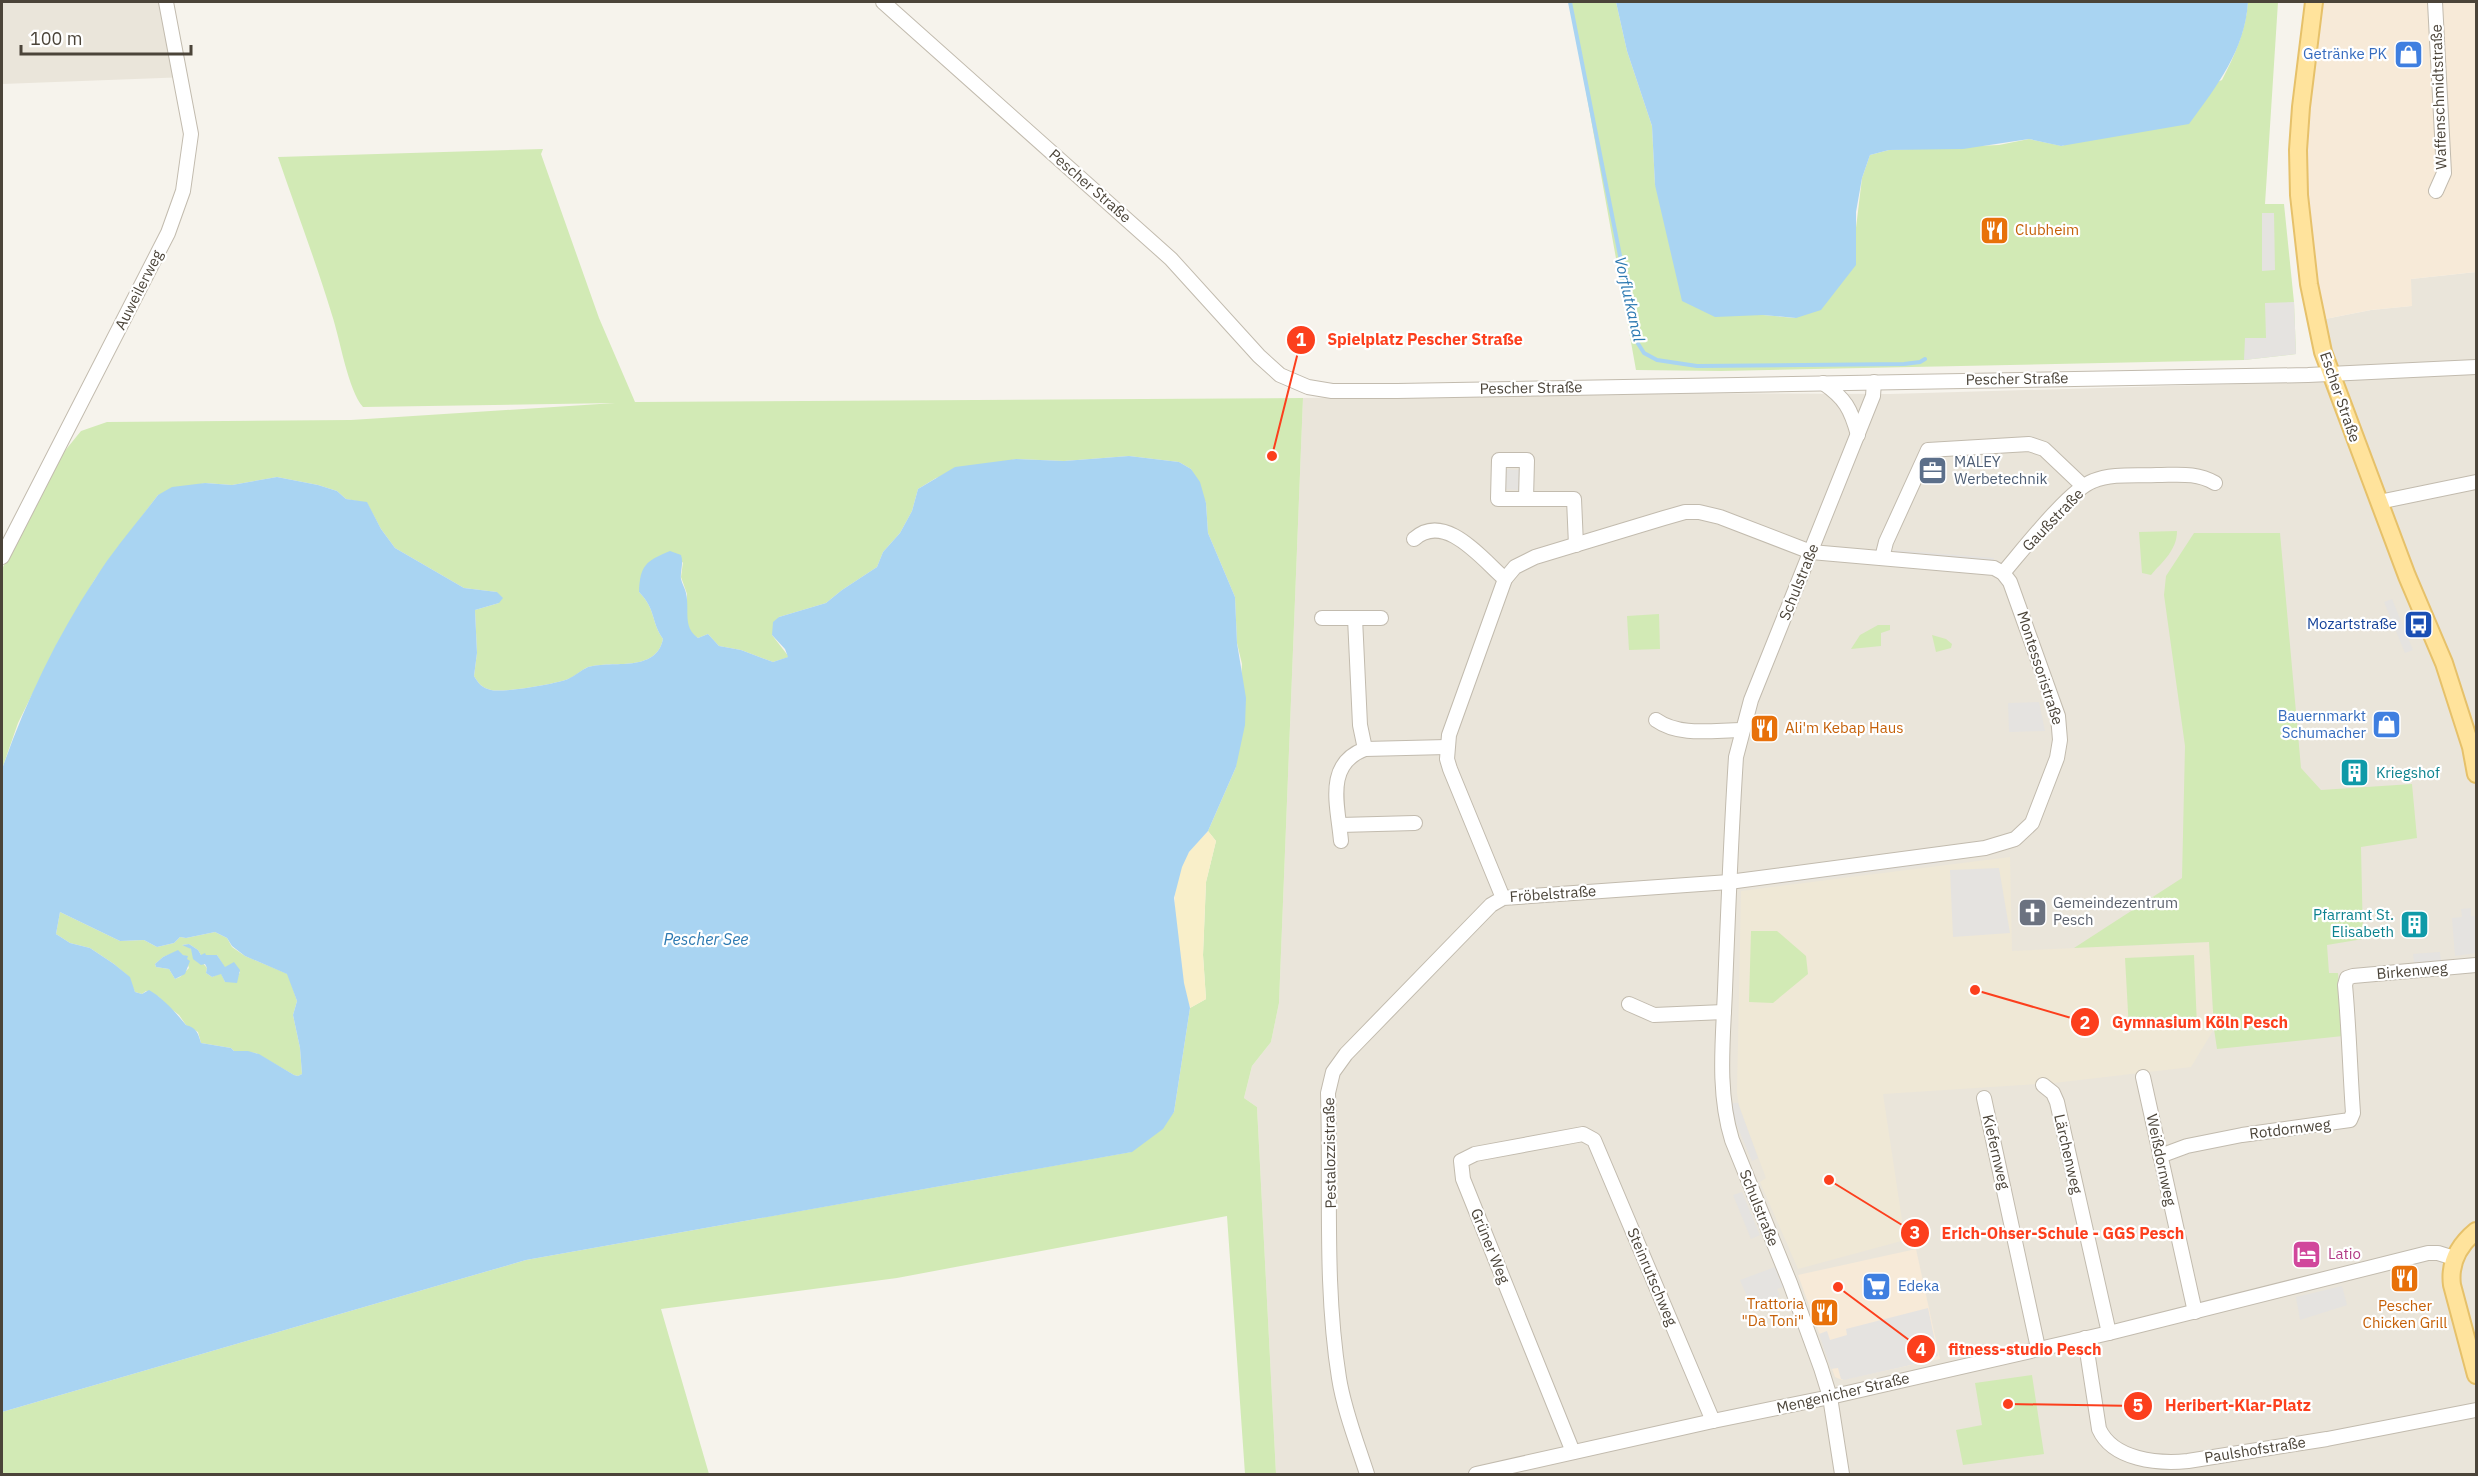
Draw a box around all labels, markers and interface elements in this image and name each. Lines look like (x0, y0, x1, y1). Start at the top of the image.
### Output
scale bar (21, 18, 190, 56)
street label: Waffenschmidtstraße (2426, 24, 2451, 170)
text: 100 m (30, 27, 82, 50)
shop icon: Getränke PK (2392, 38, 2424, 70)
place label: Getränke PK (2303, 44, 2387, 63)
street label: Pescher Straße (1045, 145, 1135, 227)
restaurant icon: Clubheim (1978, 214, 2010, 246)
place label: Clubheim (2015, 220, 2079, 239)
street label: Auweilerweg (110, 247, 167, 333)
water label: Vorflutkanal (1610, 254, 1650, 344)
callout: Spielplatz Pescher Straße (1286, 323, 1535, 357)
text: 1 (1296, 328, 1307, 351)
text: Spielplatz Pescher Straße (1327, 329, 1523, 349)
street label: Escher Straße (2316, 349, 2365, 445)
street label: Pescher Straße (1965, 368, 2069, 389)
street label: Pescher Straße (1479, 377, 1583, 398)
place label: MALEY Werbetechnik (1954, 452, 2048, 488)
office icon: MALEY Werbetechnik (1917, 455, 1949, 487)
street label: Gaußstraße (2018, 484, 2087, 555)
street label: Schulstraße (1775, 541, 1823, 623)
bus stop icon: Mozartstraße (2402, 608, 2434, 640)
street label: Montessoristraße (2013, 609, 2068, 727)
place label: Mozartstraße (2307, 614, 2397, 633)
place label: Bauernmarkt Schumacher (2278, 706, 2366, 742)
shop icon: Bauernmarkt Schumacher (2371, 709, 2403, 741)
restaurant icon: Ali'm Kebap Haus (1748, 712, 1780, 744)
place label: Ali'm Kebap Haus (1785, 718, 1903, 737)
building icon: Kriegshof (2339, 757, 2371, 789)
place label: Kriegshof (2376, 763, 2440, 782)
street label: Fröbelstraße (1509, 881, 1597, 906)
place label: Gemeindezentrum Pesch (2053, 893, 2178, 929)
church icon: Gemeindezentrum Pesch (2016, 896, 2048, 928)
place label: Pfarramt St. Elisabeth (2313, 905, 2394, 941)
building icon: Pfarramt St. Elisabeth (2399, 908, 2431, 940)
water label: Pescher See (663, 929, 749, 949)
street label: Birkenweg (2376, 958, 2448, 983)
callout: Gymnasium Köln Pesch (2070, 1005, 2300, 1039)
text: 2 (2080, 1011, 2090, 1034)
text: Gymnasium Köln Pesch (2112, 1012, 2288, 1032)
street label: Pestalozzistraße (1319, 1097, 1340, 1209)
street label: Lärchenweg (2050, 1112, 2087, 1196)
street label: Weißdornweg (2142, 1112, 2181, 1208)
street label: Kiefernweg (1979, 1113, 2014, 1191)
street label: Rotdornweg (2248, 1114, 2332, 1143)
street label: Schulstraße (1735, 1167, 1783, 1249)
street label: Grüner Weg (1467, 1205, 1514, 1286)
callout: Erich-Ohser-Schule - GGS Pesch (1900, 1216, 2197, 1250)
text: 3 (1910, 1221, 1920, 1244)
text: Erich-Ohser-Schule - GGS Pesch (1942, 1223, 2184, 1243)
street label: Steinrutschweg (1623, 1225, 1682, 1329)
hotel icon: Latio (2291, 1238, 2323, 1270)
place label: Latio (2328, 1244, 2361, 1263)
restaurant icon: Pescher Chicken Grill (2389, 1263, 2421, 1295)
supermarket icon: Edeka (1861, 1270, 1893, 1302)
place label: Edeka (1898, 1276, 1939, 1295)
place label: Trattoria "Da Toni" (1742, 1294, 1804, 1330)
place label: Pescher Chicken Grill (2363, 1296, 2447, 1332)
restaurant icon: Trattoria "Da Toni" (1809, 1297, 1841, 1329)
callout: fitness-studio Pesch (1906, 1332, 2113, 1366)
text: 4 (1916, 1338, 1927, 1361)
text: fitness-studio Pesch (1948, 1339, 2102, 1359)
street label: Mengenicher Straße (1775, 1368, 1911, 1417)
callout: Heribert-Klar-Platz (2123, 1389, 2323, 1423)
text: 5 (2133, 1394, 2144, 1417)
text: Heribert-Klar-Platz (2165, 1395, 2311, 1415)
street label: Paulshofstraße (2203, 1432, 2307, 1467)

